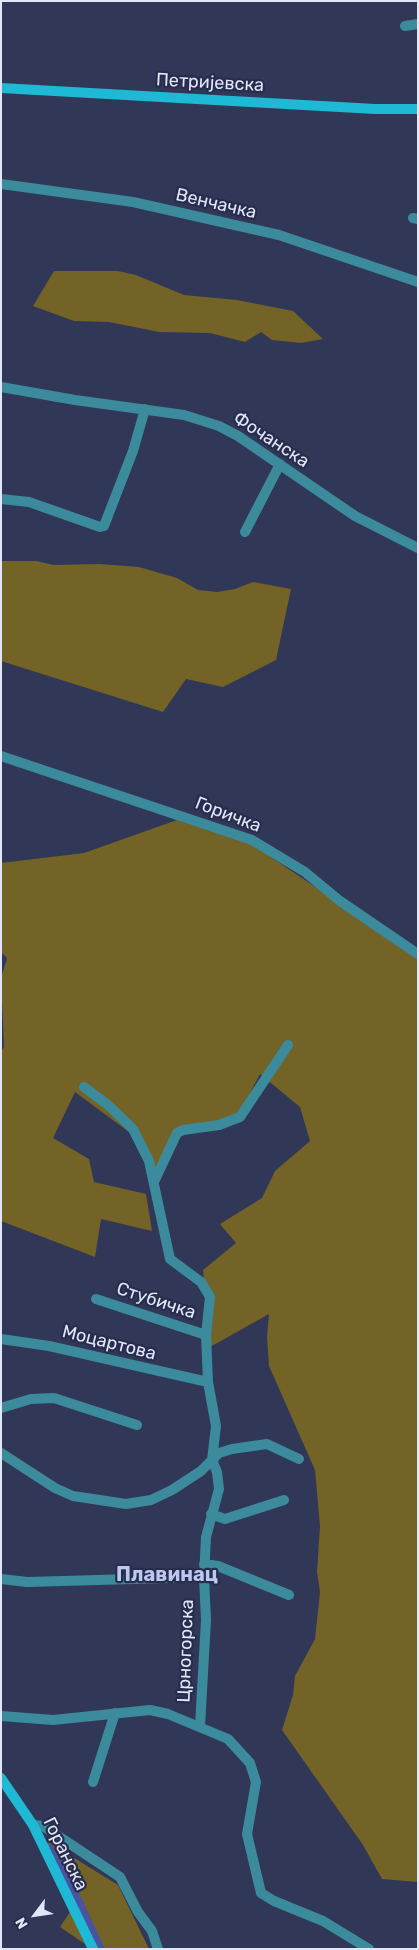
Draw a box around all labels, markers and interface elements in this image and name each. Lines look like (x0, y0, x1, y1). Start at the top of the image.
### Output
street label: Петријевска (155, 69, 265, 97)
street label: Венчачка (173, 184, 259, 224)
street label: Фочанска (229, 408, 313, 472)
street label: Горичка (192, 793, 264, 837)
street label: Стубичка (114, 1278, 198, 1324)
street label: Моцартова (60, 1321, 158, 1365)
district label: Плавинац (116, 1563, 218, 1587)
street label: Црногорска (173, 1599, 199, 1703)
street label: Горанска (38, 1814, 92, 1894)
north arrow (10, 1890, 60, 1940)
text: N (12, 1914, 32, 1932)

